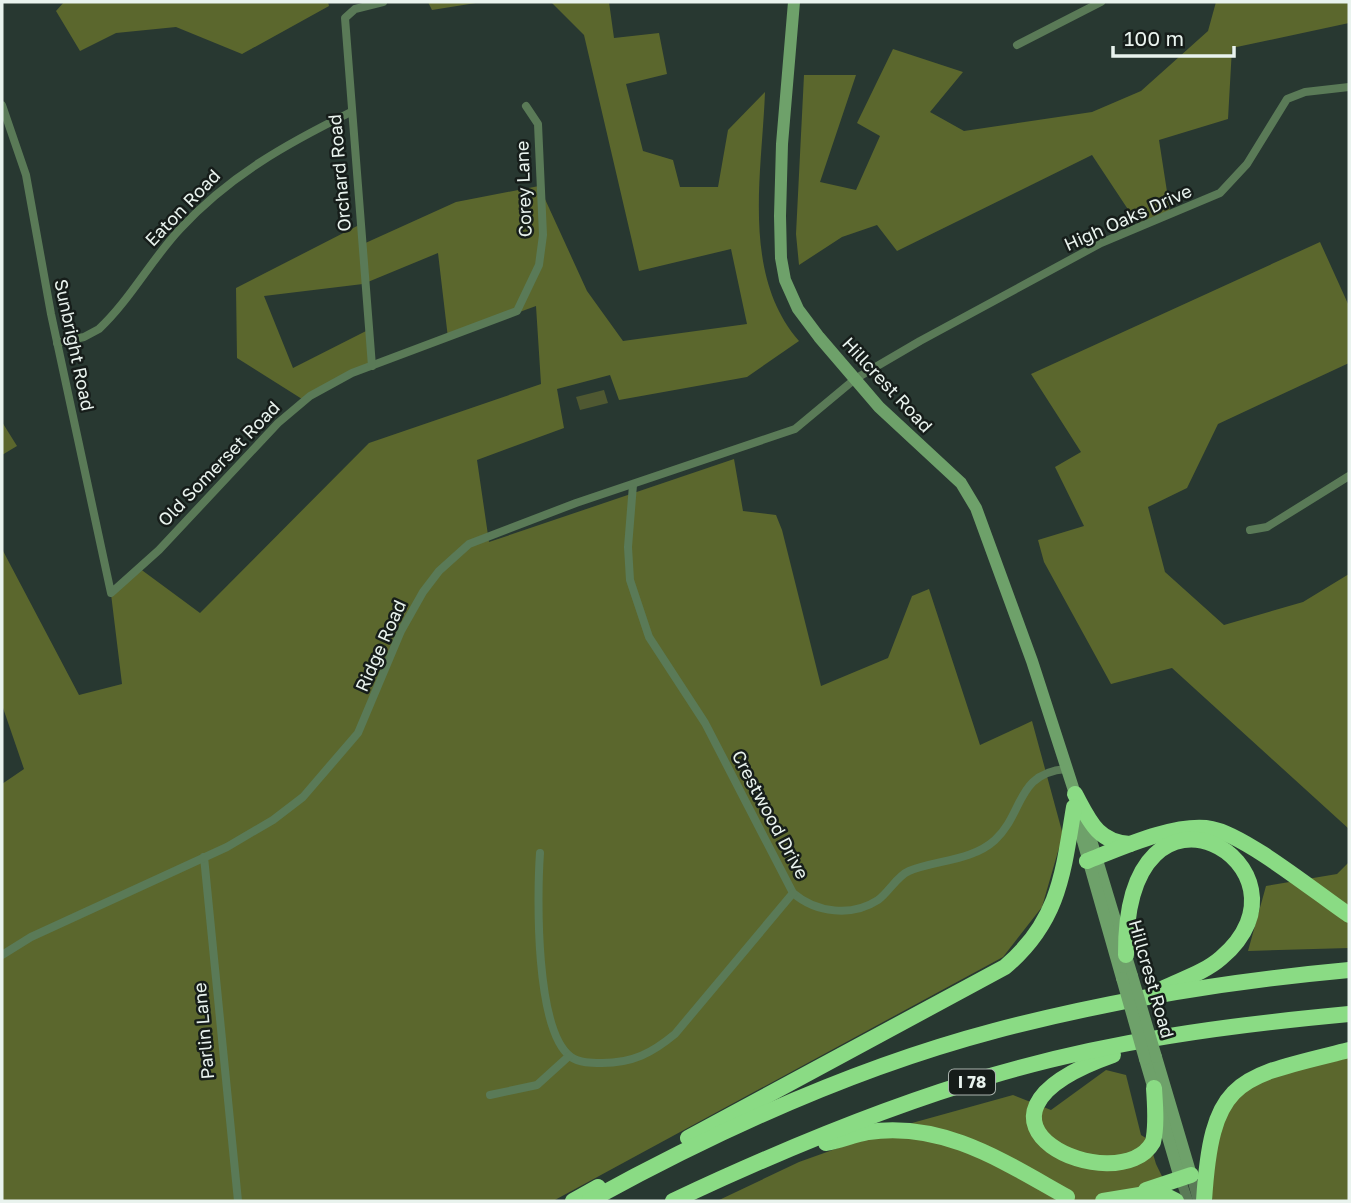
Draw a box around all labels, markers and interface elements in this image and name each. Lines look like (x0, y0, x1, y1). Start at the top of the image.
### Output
scale bar (1113, 14, 1234, 58)
text: 100 m (1124, 25, 1184, 51)
street label: Orchard Road (323, 113, 355, 233)
street label: Corey Lane (510, 140, 536, 238)
street label: Eaton Road (140, 164, 224, 250)
street label: High Oaks Drive (1060, 179, 1195, 255)
street label: Sunbright Road (50, 277, 100, 413)
street label: Hillcrest Road (838, 332, 937, 437)
street label: Old Somerset Road (153, 396, 284, 531)
street label: Ridge Road (350, 596, 410, 695)
street label: Crestwood Drive (728, 746, 814, 883)
street label: Hillcrest Road (1125, 917, 1179, 1041)
street label: Parlin Lane (188, 982, 218, 1080)
road number: I 78 (949, 1070, 995, 1094)

